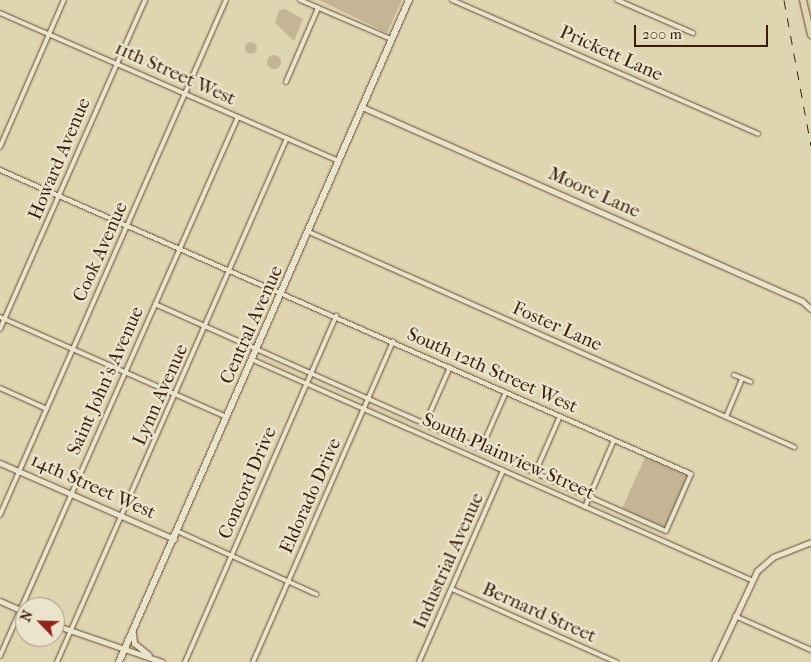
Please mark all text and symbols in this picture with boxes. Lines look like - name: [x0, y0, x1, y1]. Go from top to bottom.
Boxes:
- scale bar: [636, 15, 770, 47]
- street label: Prickett Lane: [556, 21, 666, 87]
- text: 200 m: [642, 25, 682, 43]
- street label: 11th Street West: [111, 37, 239, 111]
- street label: Howard Avenue: [24, 95, 96, 223]
- street label: Moore Lane: [544, 163, 644, 223]
- street label: Cook Avenue: [69, 198, 133, 306]
- street label: Central Avenue: [216, 262, 288, 388]
- street label: Foster Lane: [509, 297, 605, 357]
- street label: Saint John's Avenue: [63, 303, 149, 459]
- street label: South 12th Street West: [403, 323, 581, 419]
- street label: Lynn Avenue: [129, 341, 193, 449]
- street label: South Plainview Street: [418, 409, 598, 505]
- street label: Concord Drive: [214, 423, 282, 543]
- street label: Eldorado Drive: [275, 435, 347, 557]
- street label: 14th Street West: [27, 449, 159, 525]
- street label: Industrial Avenue: [409, 490, 489, 632]
- street label: Bernard Street: [479, 578, 599, 648]
- north arrow: [15, 597, 65, 647]
- text: N: [17, 608, 37, 624]

